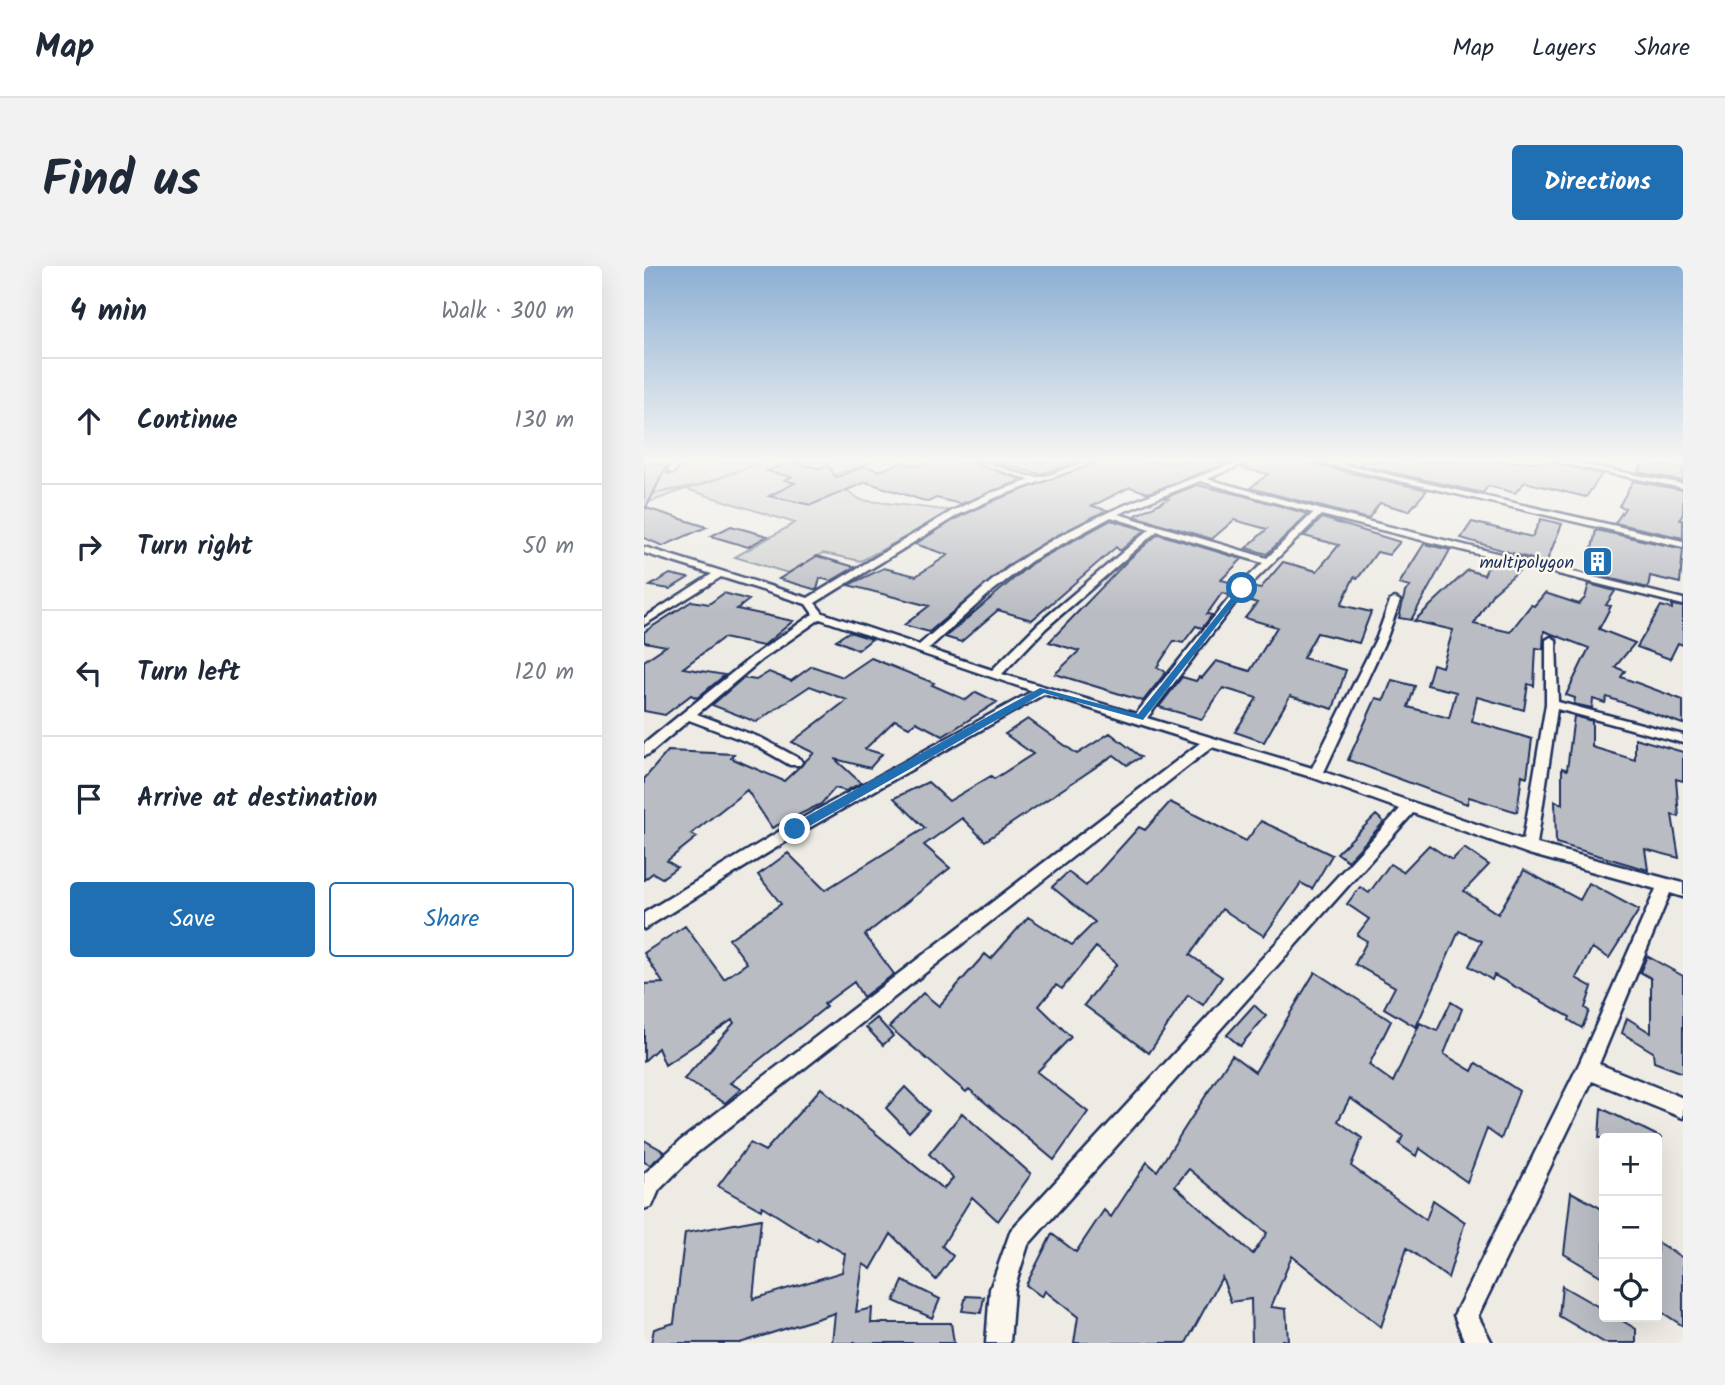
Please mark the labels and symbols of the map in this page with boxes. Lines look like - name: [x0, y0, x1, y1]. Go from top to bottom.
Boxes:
- building icon: multipolygon: [1580, 545, 1614, 579]
- place label: multipolygon: [1479, 549, 1574, 578]
- route start: [1226, 572, 1257, 603]
- route end: [779, 813, 810, 844]

